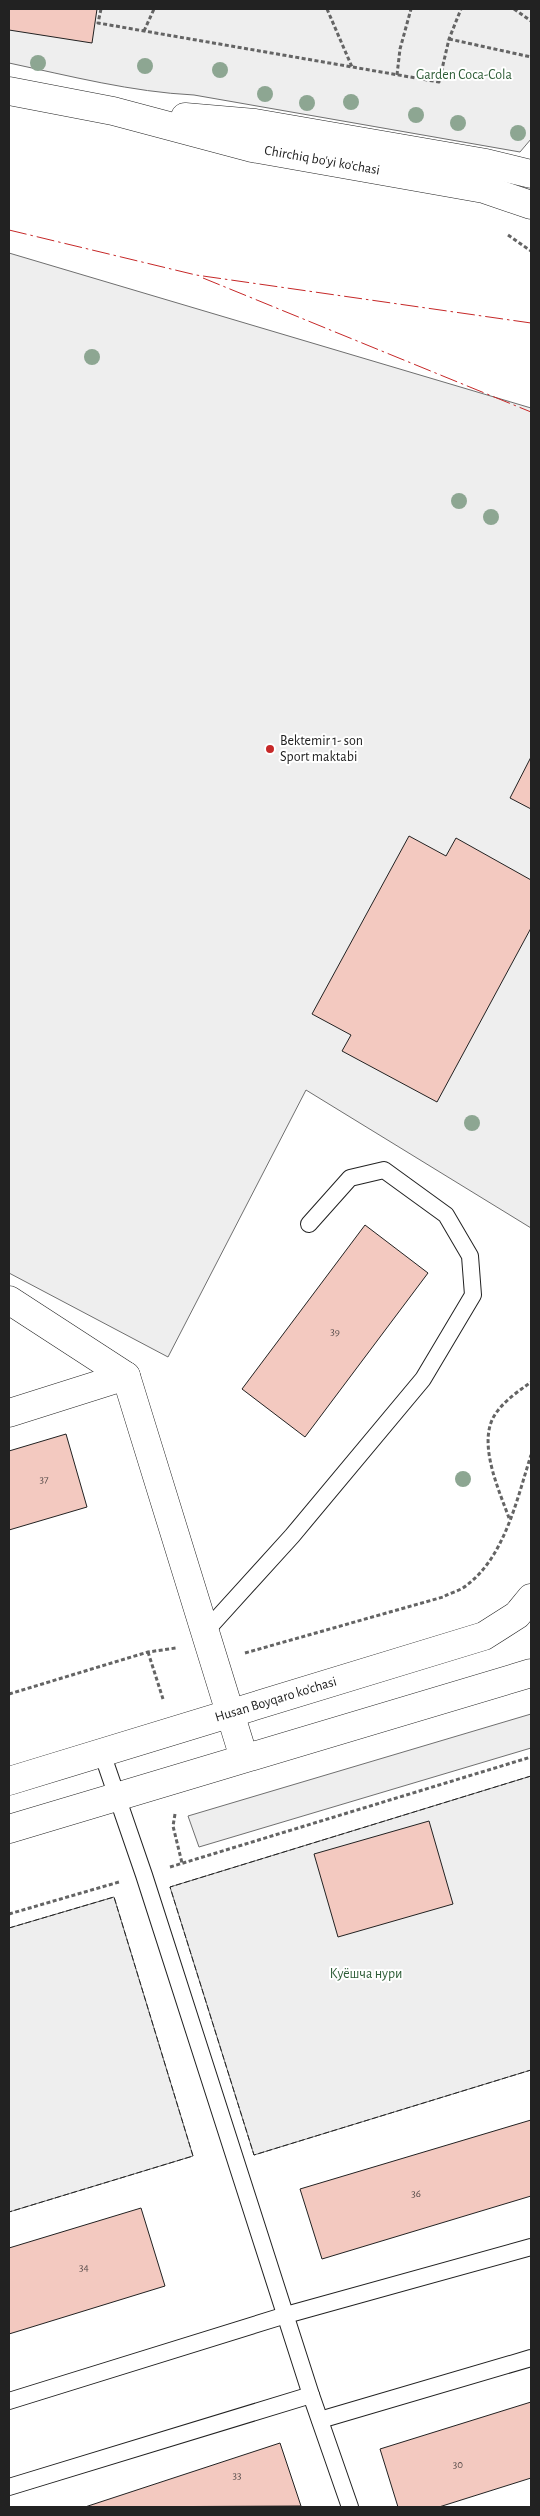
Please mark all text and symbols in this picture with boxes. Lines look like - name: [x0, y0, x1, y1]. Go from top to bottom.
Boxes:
- park label: Garden Coca-Cola: [416, 68, 513, 82]
- street label: Chirchiq bo'yi ko'chasi: [263, 143, 381, 177]
- place label: Bektemir 1- son Sport maktabi: [280, 734, 363, 764]
- marker: Bektemir 1- son Sport maktabi: [264, 743, 276, 755]
- house number: 39: [330, 1326, 340, 1337]
- house number: 37: [39, 1474, 49, 1485]
- street label: Husan Boyqaro ko'chasi: [213, 1674, 338, 1725]
- park label: Куёшча нури: [330, 1967, 402, 1981]
- house number: 36: [411, 2188, 421, 2199]
- house number: 34: [79, 2262, 89, 2273]
- house number: 30: [453, 2459, 463, 2470]
- house number: 33: [232, 2470, 242, 2481]

